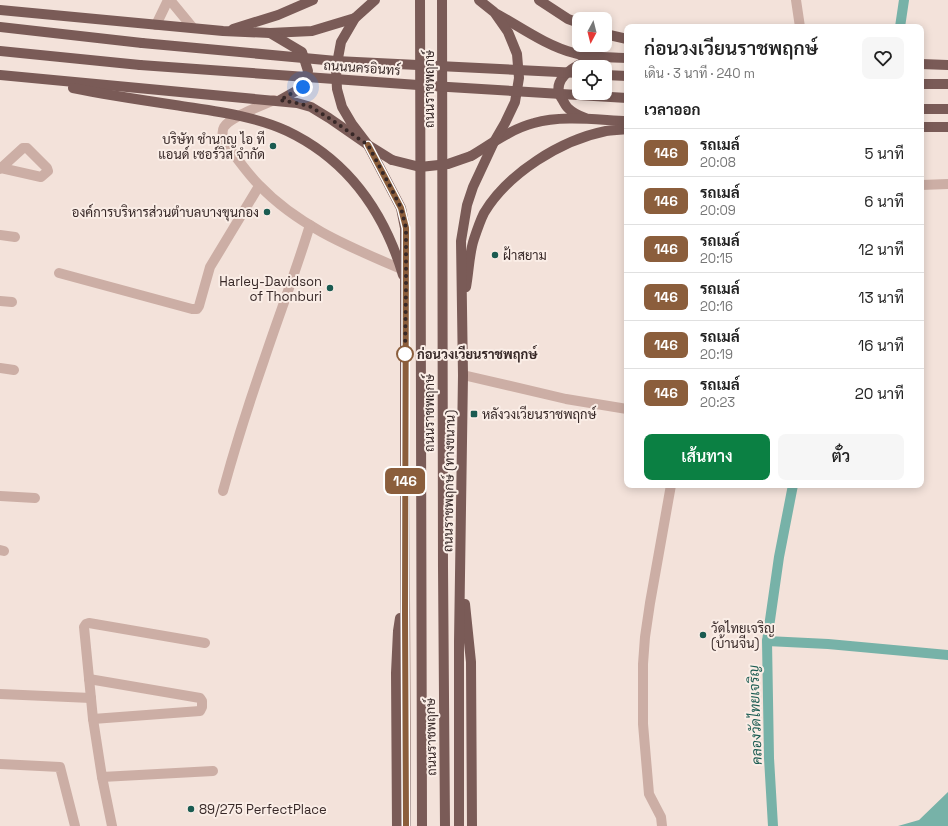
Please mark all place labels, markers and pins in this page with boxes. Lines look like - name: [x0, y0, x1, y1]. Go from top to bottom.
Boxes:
- place label: บริษัท ชำนาญ ไอ ที แอนด์ เซอร์วิส จำกัด: [158, 130, 265, 163]
- marker: บริษัท ชำนาญ ไอ ที แอนด์ เซอร์วิส จำกัด: [268, 141, 278, 151]
- place label: องค์การบริหารส่วนตำบลบางขุนกอง: [72, 203, 259, 222]
- marker: องค์การบริหารส่วนตำบลบางขุนกอง: [262, 207, 272, 217]
- place label: ฝ้าสยาม: [503, 246, 547, 264]
- marker: ฝ้าสยาม: [490, 250, 500, 260]
- place label: Harley-Davidson of Thonburi: [219, 273, 322, 305]
- marker: Harley-Davidson of Thonburi: [325, 283, 335, 293]
- place label: ก่อนวงเวียนราชพฤกษ์: [417, 344, 538, 363]
- marker: ก่อนวงเวียนราชพฤกษ์: [396, 345, 414, 363]
- place label: หลังวงเวียนราชพฤกษ์: [482, 405, 597, 423]
- marker: หลังวงเวียนราชพฤกษ์: [469, 409, 479, 419]
- place label: วัดไทยเจริญ (บ้านจีน): [711, 620, 775, 652]
- marker: วัดไทยเจริญ (บ้านจีน): [698, 630, 708, 640]
- place label: 89/275 PerfectPlace: [199, 801, 327, 818]
- marker: 89/275 PerfectPlace: [186, 804, 196, 814]

